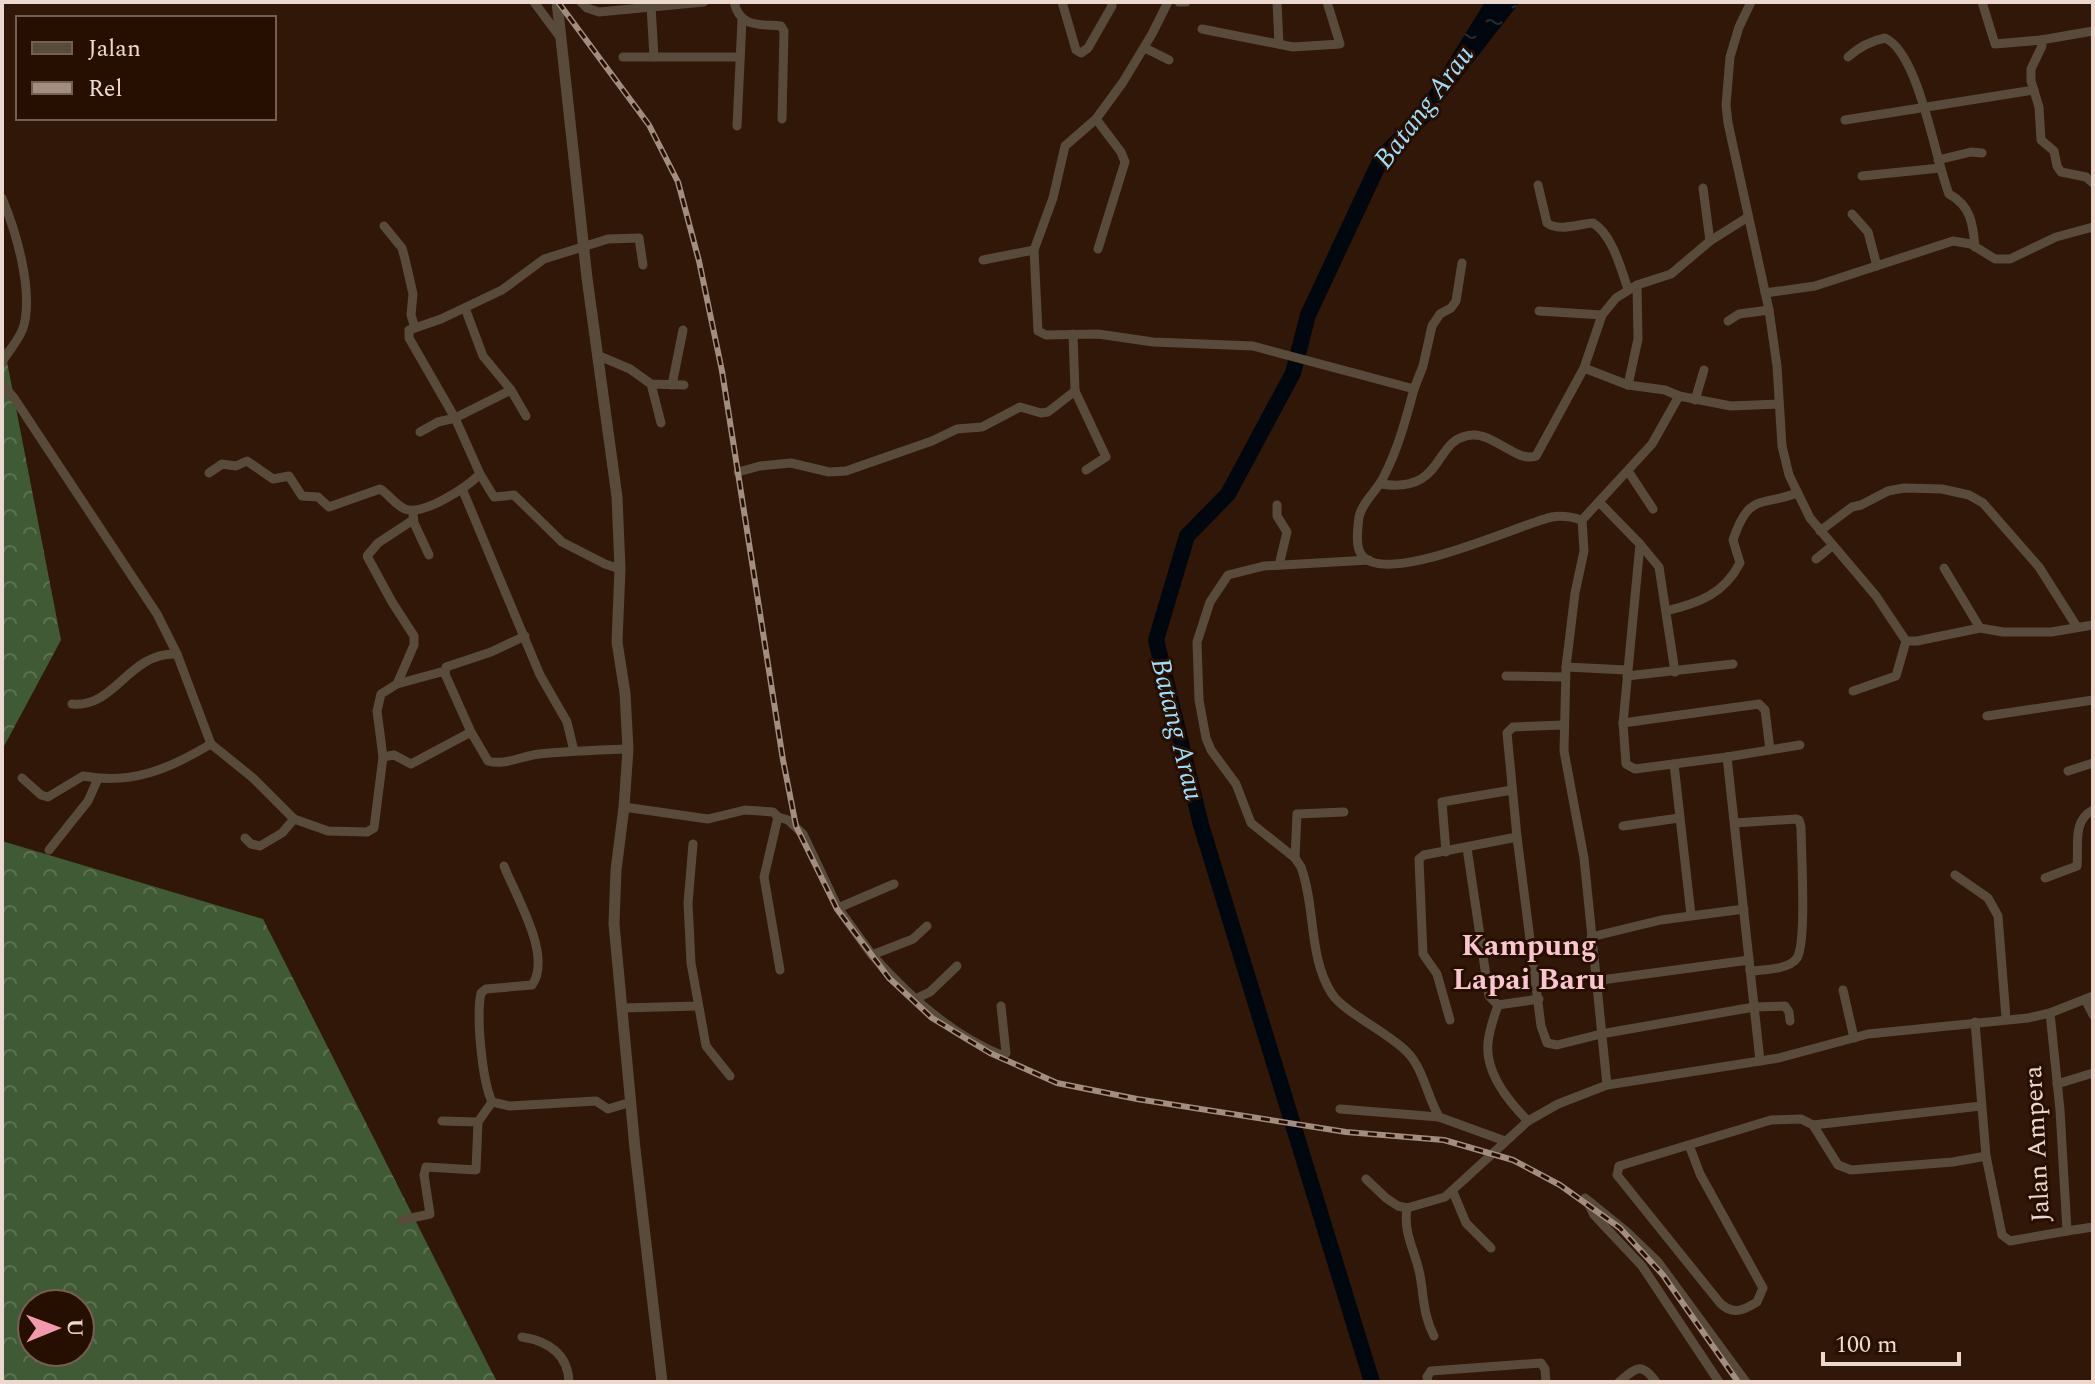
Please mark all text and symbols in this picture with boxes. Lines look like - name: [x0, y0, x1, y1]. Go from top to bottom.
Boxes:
- legend: [16, 16, 276, 120]
- text: Jalan: [88, 31, 141, 67]
- water label: Batang Arau: [1363, 36, 1485, 178]
- text: Rel: [88, 71, 123, 107]
- water label: Batang Arau: [1139, 653, 1216, 805]
- district label: Kampung Lapai Baru: [1452, 923, 1606, 1003]
- street label: Jalan Ampera: [2013, 1065, 2061, 1223]
- north arrow: [16, 1288, 96, 1368]
- scale bar: [1823, 1316, 1959, 1366]
- text: U: [58, 1318, 91, 1337]
- text: 100 m: [1835, 1327, 1898, 1363]

